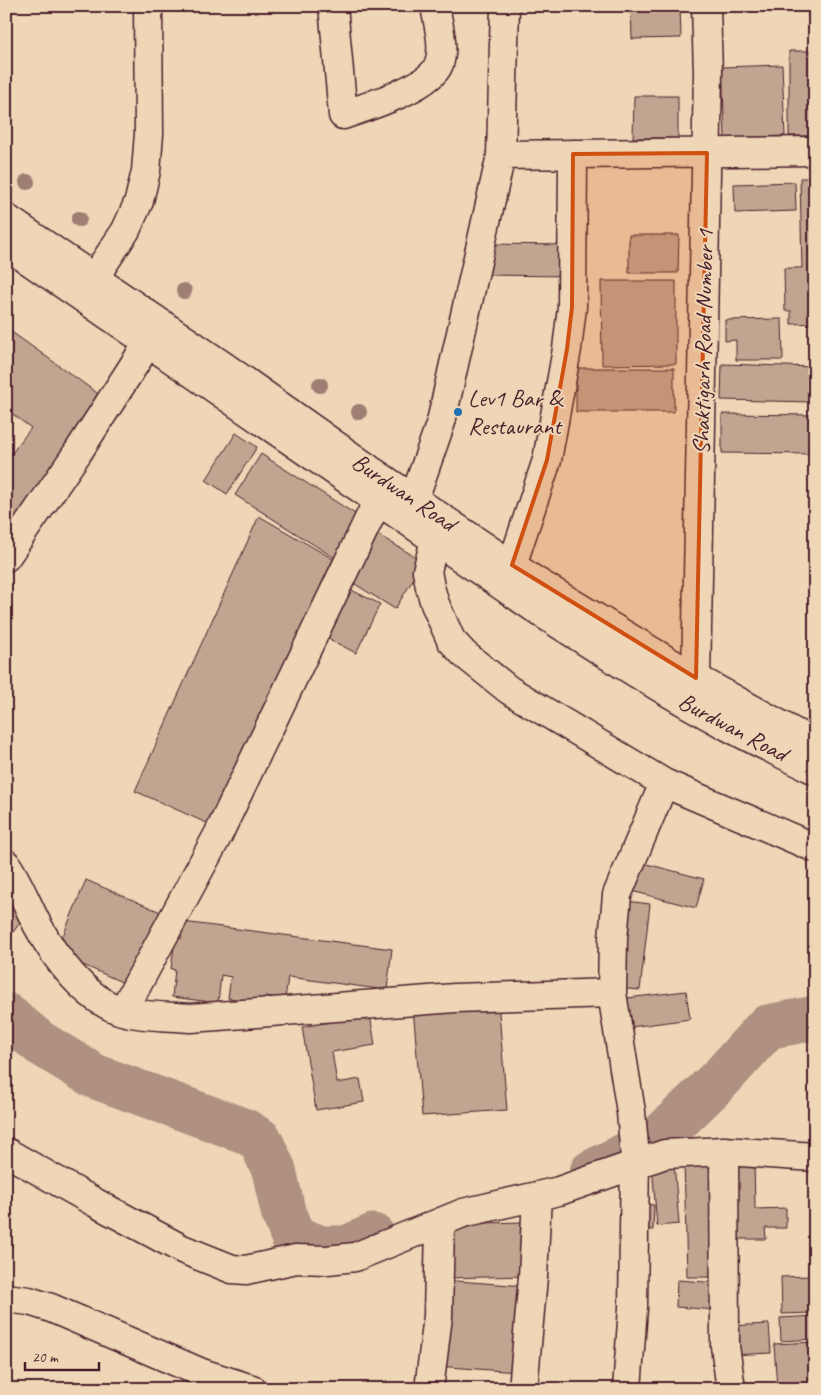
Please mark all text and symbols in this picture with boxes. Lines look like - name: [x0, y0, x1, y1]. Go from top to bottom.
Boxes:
- street label: Shaktigarh Road Number 1: [686, 228, 720, 455]
- place label: Lev1 Bar & Restaurant: [468, 383, 564, 441]
- marker: Lev1 Bar & Restaurant: [452, 406, 464, 418]
- street label: Burdwan Road: [346, 446, 465, 540]
- street label: Burdwan Road: [673, 686, 796, 770]
- scale bar: [25, 1340, 99, 1372]
- text: 20 m: [32, 1348, 59, 1367]

